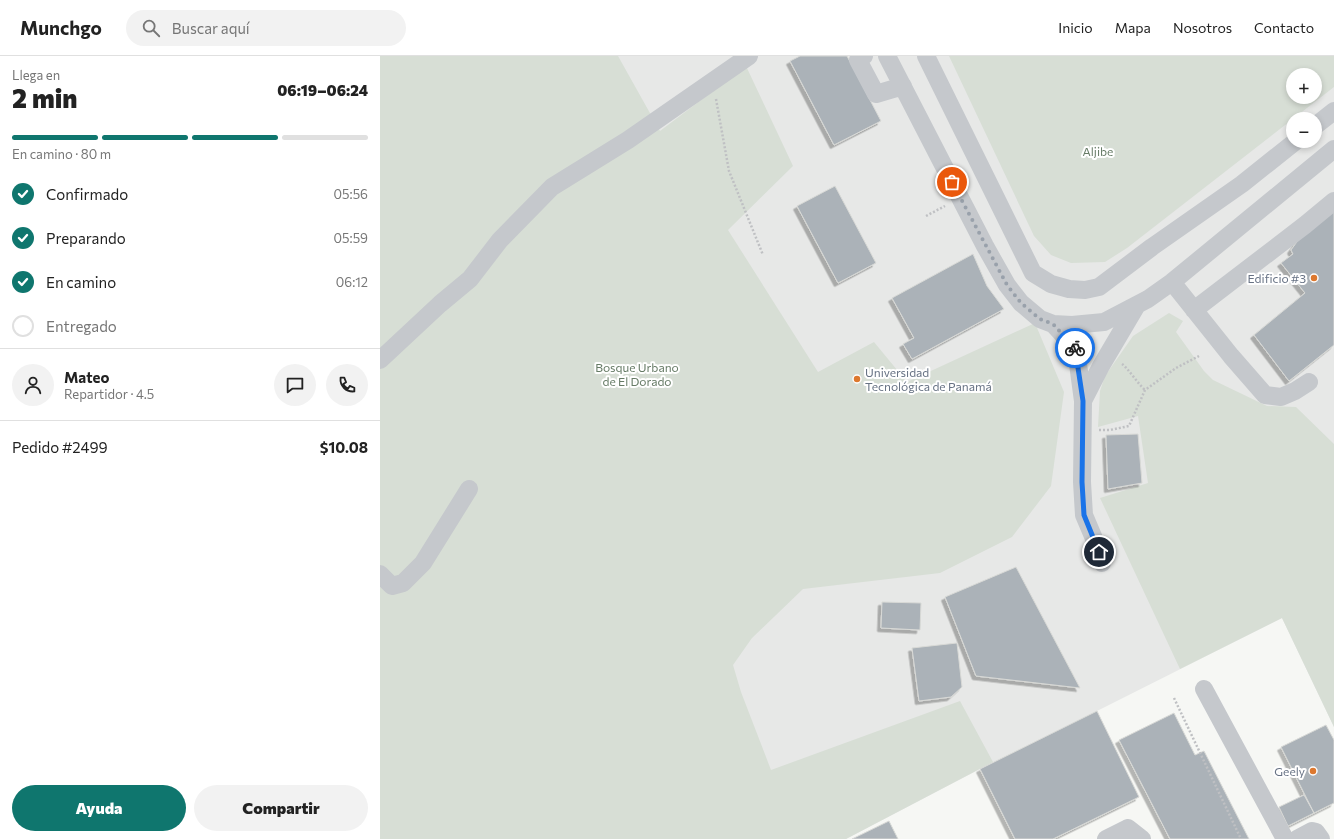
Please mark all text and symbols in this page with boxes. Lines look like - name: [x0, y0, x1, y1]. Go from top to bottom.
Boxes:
- search box: [126, 10, 406, 46]
- text: Munchgo: [20, 16, 102, 39]
- icon: search: [140, 17, 162, 39]
- text: Buscar aquí: [172, 19, 250, 37]
- text: Inicio: [1058, 19, 1093, 36]
- text: Mapa: [1115, 19, 1151, 36]
- text: Nosotros: [1173, 19, 1232, 36]
- text: Contacto: [1254, 19, 1314, 36]
- text: Llega en: [12, 67, 60, 83]
- map controls: [1286, 68, 1322, 148]
- button: +: [1286, 68, 1322, 104]
- text: 06:19–06:24: [277, 81, 368, 99]
- text: 2 min: [12, 82, 77, 113]
- button: −: [1286, 112, 1322, 148]
- park label: Aljibe: [1083, 144, 1113, 158]
- text: En camino · 80 m: [12, 146, 111, 162]
- pin: [935, 165, 969, 199]
- icon: bag: [941, 171, 963, 193]
- icon: check: [12, 183, 34, 205]
- text: Confirmado: [46, 185, 128, 203]
- text: 05:56: [334, 186, 368, 202]
- icon: check: [12, 227, 34, 249]
- text: Preparando: [46, 229, 126, 247]
- text: 05:59: [334, 230, 368, 246]
- icon: check: [12, 271, 34, 293]
- place label: Edificio #3: [1248, 271, 1306, 285]
- text: En camino: [46, 273, 116, 291]
- marker: Edificio #3: [1309, 273, 1319, 283]
- text: 06:12: [336, 274, 368, 290]
- text: Entregado: [46, 317, 117, 335]
- courier: [1055, 328, 1095, 368]
- icon: bike: [1064, 337, 1086, 359]
- park label: Bosque Urbano de El Dorado: [595, 360, 679, 388]
- button: person: [12, 364, 54, 406]
- button: chat: [274, 364, 316, 406]
- button: phone: [326, 364, 368, 406]
- place label: Universidad Tecnológica de Panamá: [865, 365, 992, 393]
- text: Mateo: [64, 368, 109, 386]
- marker: Universidad Tecnológica de Panamá: [852, 374, 862, 384]
- text: Repartidor · 4.5: [64, 386, 154, 402]
- text: Pedido #2499: [12, 438, 108, 456]
- text: $10.08: [320, 438, 368, 456]
- pin: [1082, 535, 1116, 569]
- icon: home: [1088, 541, 1110, 563]
- place label: Geely: [1274, 764, 1305, 778]
- marker: Geely: [1308, 766, 1318, 776]
- button: Ayuda: [12, 785, 186, 831]
- button: Compartir: [194, 785, 368, 831]

